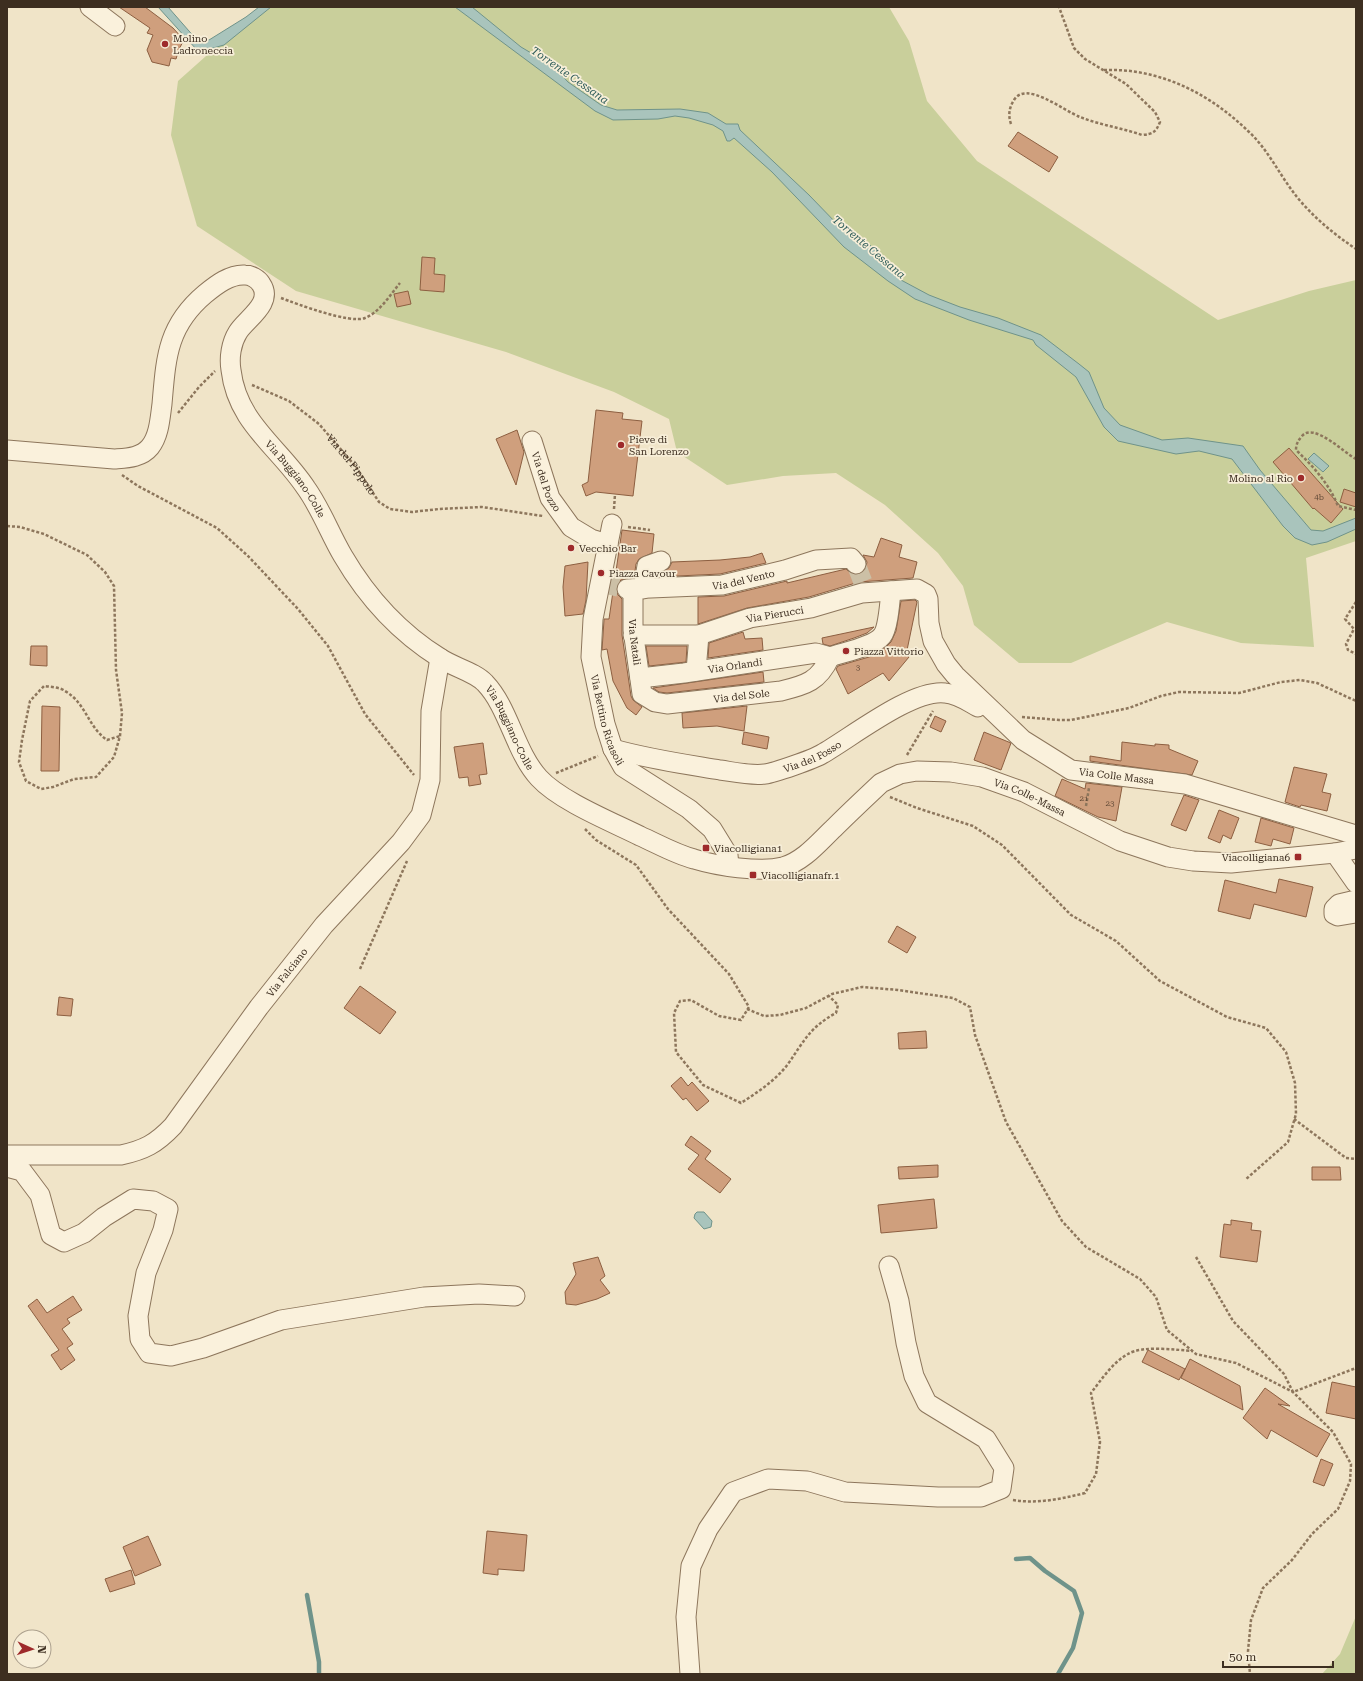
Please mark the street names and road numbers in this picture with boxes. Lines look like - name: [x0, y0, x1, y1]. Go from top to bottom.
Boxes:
- street label: Via del Pippolo: [324, 432, 378, 497]
- street label: Via Buggiano-Colle: [263, 438, 327, 520]
- street label: Via del Pozzo: [530, 450, 563, 514]
- street label: Via del Vento: [712, 568, 776, 591]
- street label: Via Pierucci: [745, 604, 805, 625]
- street label: Via Natali: [627, 619, 643, 666]
- street label: Via Orlandi: [707, 656, 763, 675]
- street label: Via Bettino Ricasoli: [589, 673, 626, 767]
- street label: Via Buggiano-Colle: [483, 683, 536, 772]
- street label: Via del Sole: [713, 687, 771, 705]
- street label: Via del Fosso: [782, 739, 843, 775]
- street label: Via Colle Massa: [1078, 766, 1155, 786]
- street label: Via Colle-Massa: [992, 777, 1068, 818]
- street label: Via Falciano: [264, 946, 310, 999]

